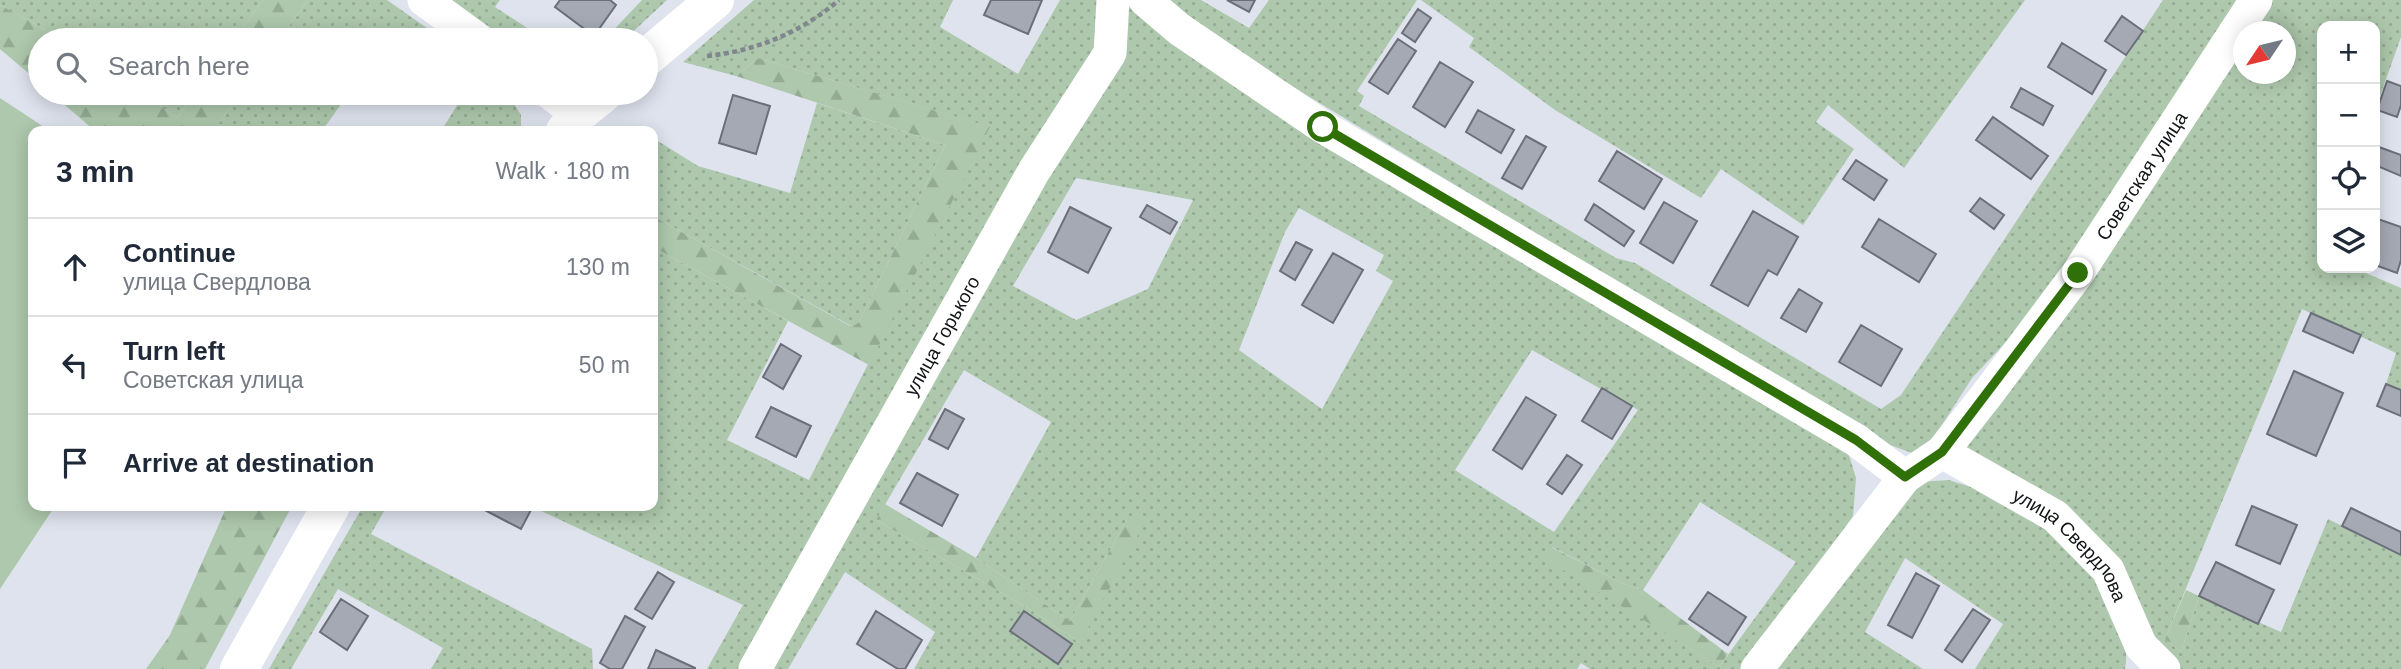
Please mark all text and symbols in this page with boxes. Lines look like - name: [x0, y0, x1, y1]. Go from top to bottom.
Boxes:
- north arrow: [2233, 21, 2296, 84]
- map controls: [2317, 21, 2380, 273]
- button: +: [2317, 21, 2380, 84]
- search box: [28, 28, 658, 105]
- icon: search: [52, 48, 90, 86]
- text: Search here: [108, 51, 250, 81]
- button: −: [2317, 84, 2380, 147]
- street label: Советская улица: [2092, 107, 2191, 244]
- route start: [1307, 111, 1338, 142]
- button: locate: [2317, 147, 2380, 210]
- text: 3 min: [56, 155, 134, 188]
- text: Walk · 180 m: [495, 158, 630, 184]
- button: layers: [2317, 210, 2380, 273]
- text: Continue: [123, 238, 236, 268]
- icon: ahead: [56, 248, 94, 286]
- text: 130 m: [566, 254, 630, 280]
- route end: [2062, 257, 2093, 288]
- text: улица Свердлова: [123, 269, 311, 295]
- street label: улица Горького: [900, 272, 984, 399]
- text: Turn left: [123, 336, 225, 366]
- icon: left: [56, 346, 94, 384]
- text: 50 m: [579, 352, 630, 378]
- text: Советская улица: [123, 367, 304, 393]
- icon: arrive: [56, 444, 94, 482]
- text: Arrive at destination: [123, 448, 374, 478]
- street label: улица Свердлова: [2009, 484, 2131, 605]

